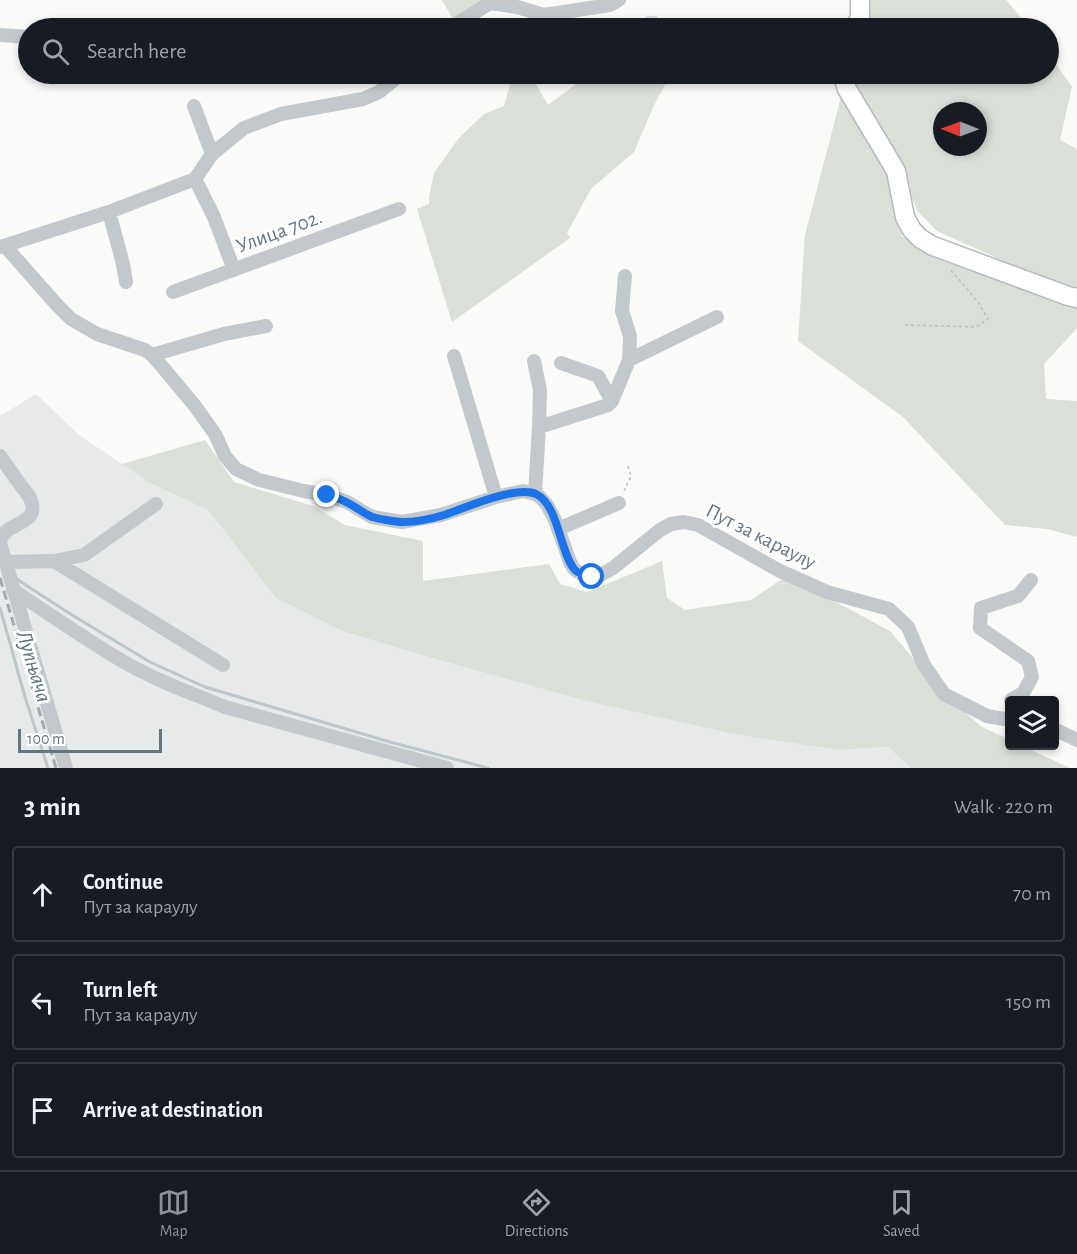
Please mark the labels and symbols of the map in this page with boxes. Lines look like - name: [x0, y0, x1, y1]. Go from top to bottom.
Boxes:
- north arrow: [933, 102, 987, 156]
- street label: Улица 702.: [233, 206, 325, 257]
- route end: [313, 481, 339, 507]
- street label: Пут за караулу: [702, 500, 819, 573]
- route start: [578, 563, 604, 589]
- water label: Лупњача: [12, 627, 55, 705]
- scale bar: [18, 726, 162, 754]

